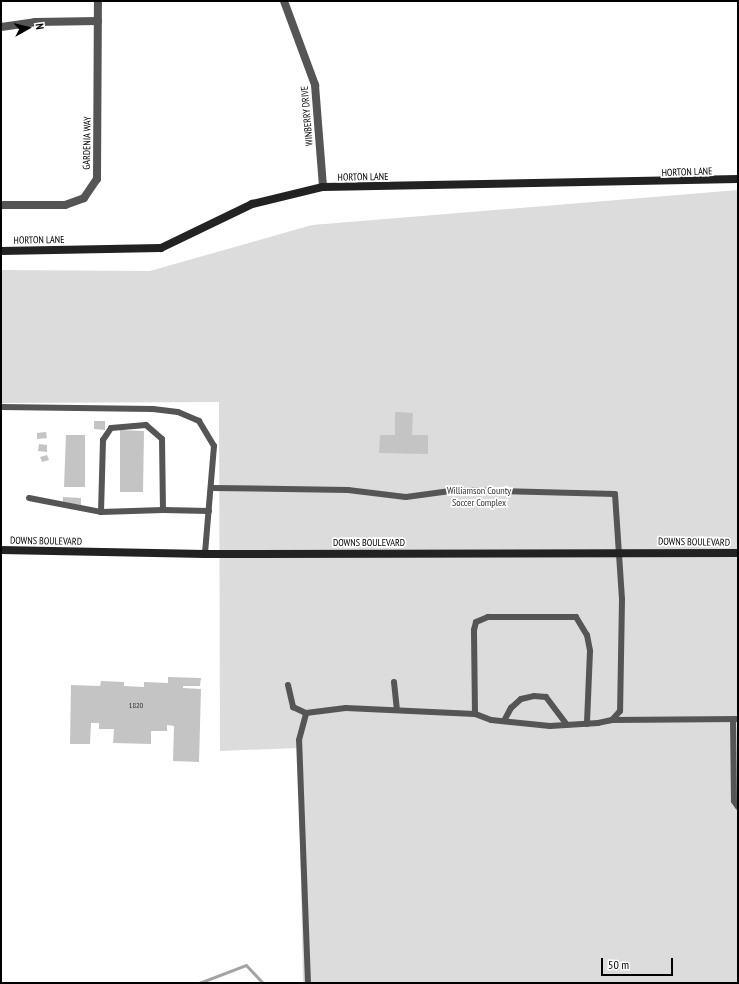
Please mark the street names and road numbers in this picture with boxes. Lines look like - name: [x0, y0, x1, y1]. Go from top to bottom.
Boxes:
- street label: WINBERRY DRIVE: [298, 85, 316, 147]
- street label: GARDENIA WAY: [81, 116, 93, 170]
- street label: HORTON LANE: [661, 165, 713, 179]
- street label: HORTON LANE: [337, 171, 389, 183]
- street label: HORTON LANE: [13, 234, 65, 246]
- street label: DOWNS BOULEVARD: [10, 534, 82, 548]
- street label: DOWNS BOULEVARD: [658, 535, 730, 549]
- street label: DOWNS BOULEVARD: [333, 537, 405, 549]

